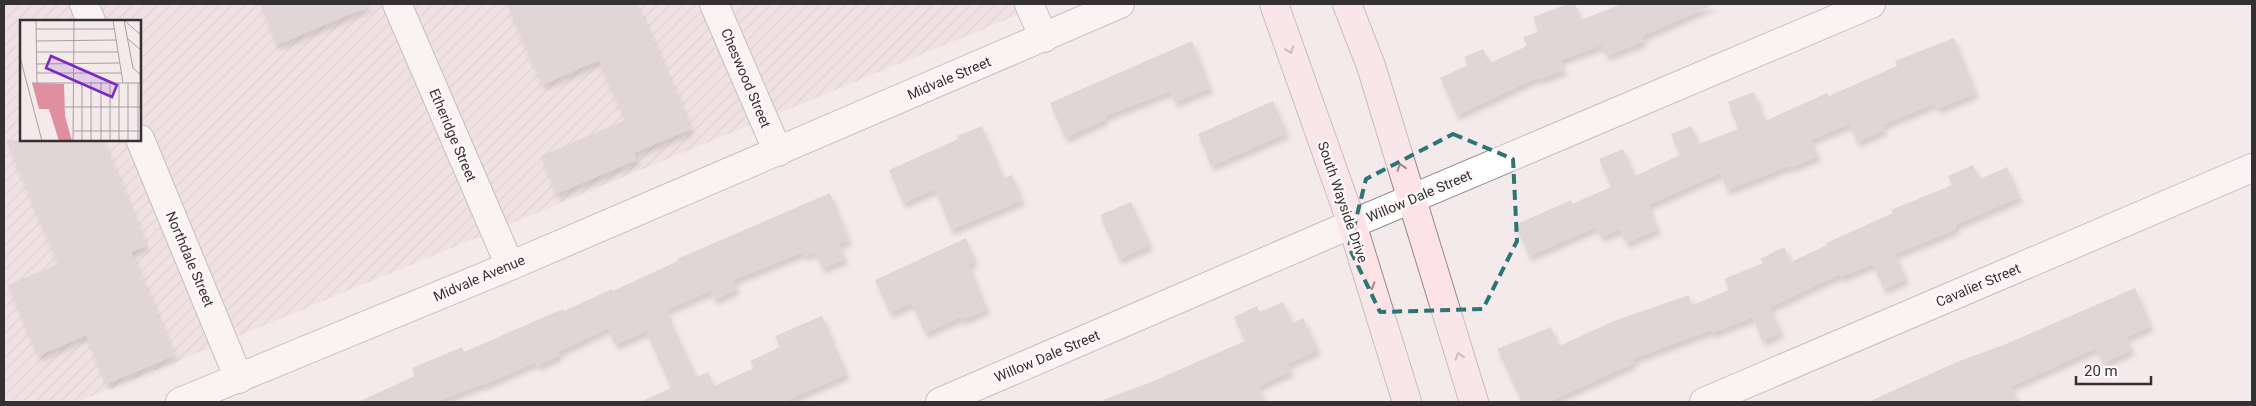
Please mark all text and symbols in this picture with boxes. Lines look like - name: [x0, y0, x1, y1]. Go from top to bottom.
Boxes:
- inset map: [20, 20, 141, 141]
- street label: Cheswood Street: [718, 26, 774, 130]
- one-way arrow: [1284, 45, 1294, 53]
- street label: Midvale Street: [905, 53, 993, 103]
- street label: Etheridge Street: [426, 86, 480, 184]
- street label: South Wayside Drive: [1315, 139, 1371, 265]
- one-way arrow: [1396, 163, 1406, 172]
- street label: Willow Dale Street: [1364, 166, 1474, 225]
- street label: Northdale Street: [163, 209, 217, 309]
- street label: Midvale Avenue: [431, 252, 527, 304]
- street label: Cavalier Street: [1933, 260, 2023, 310]
- one-way arrow: [1366, 281, 1376, 290]
- street label: Willow Dale Street: [992, 326, 1102, 385]
- one-way arrow: [1455, 352, 1465, 360]
- scale bar: [2076, 354, 2151, 386]
- text: 20 m: [2084, 362, 2118, 380]

